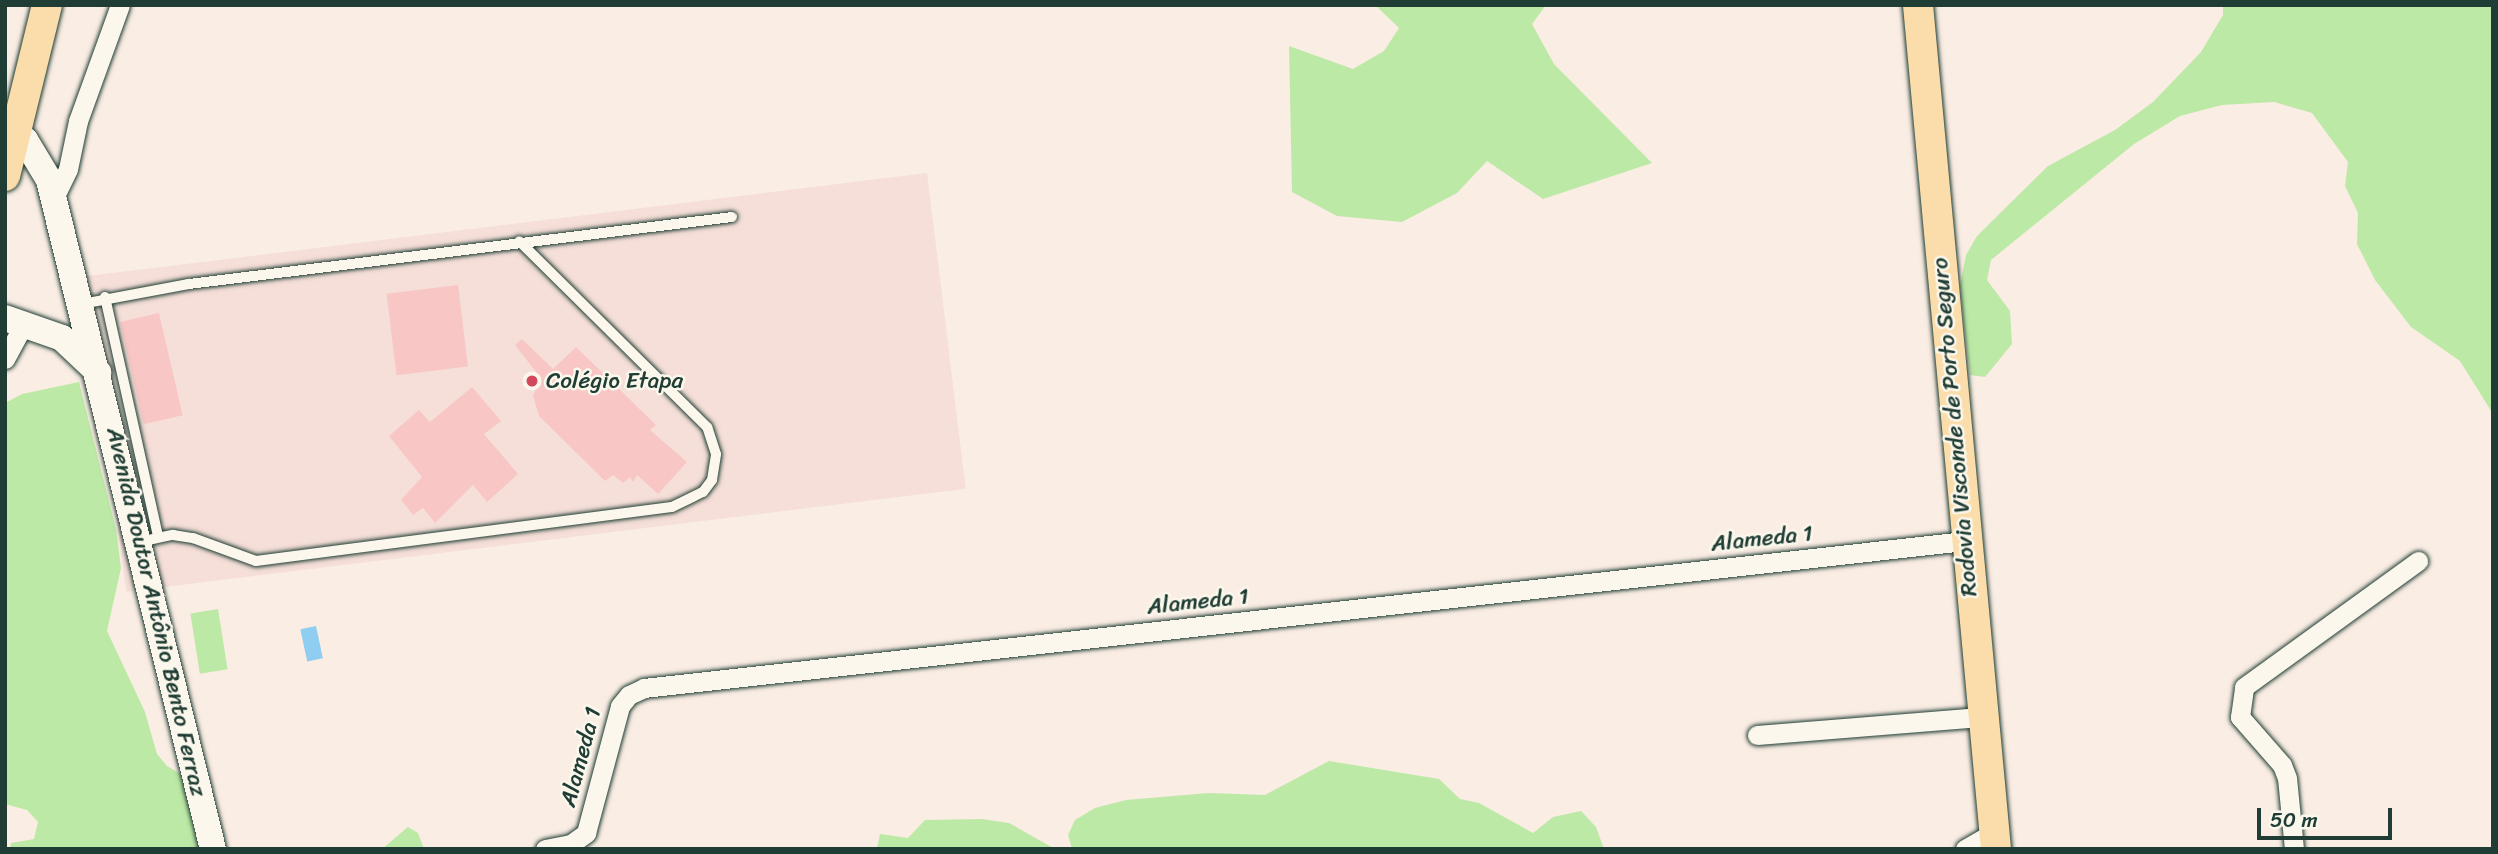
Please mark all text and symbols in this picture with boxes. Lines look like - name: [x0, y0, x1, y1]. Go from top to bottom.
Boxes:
- street label: Rodovia Visconde de Porto Seguro: [1926, 255, 1984, 599]
- place label: Colégio Etapa: [546, 367, 684, 395]
- marker: Colégio Etapa: [524, 373, 540, 389]
- street label: Avenida Doutor Antônio Bento Ferraz: [100, 425, 212, 799]
- street label: Alameda 1: [1710, 520, 1814, 558]
- street label: Alameda 1: [1146, 583, 1250, 621]
- street label: Alameda 1: [554, 704, 608, 810]
- scale bar: [2260, 794, 2395, 838]
- text: 50 m: [2270, 801, 2318, 839]

